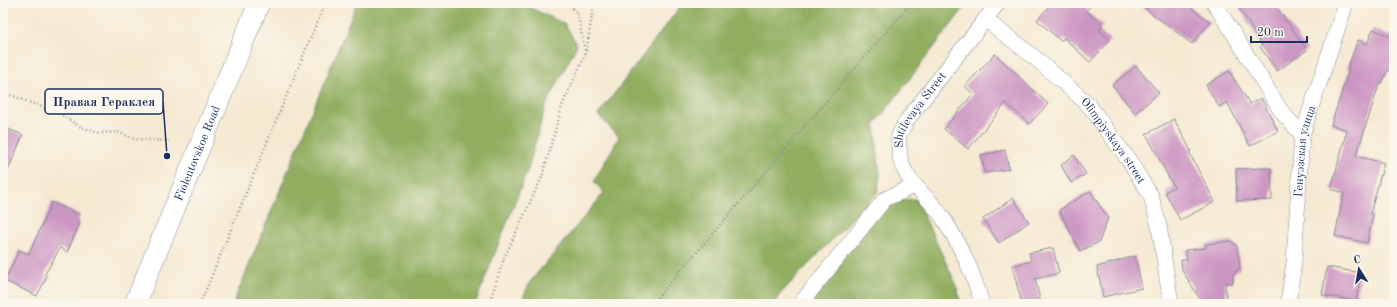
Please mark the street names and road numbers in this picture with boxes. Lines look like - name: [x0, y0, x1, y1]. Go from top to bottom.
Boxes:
- street label: Shtilevaya Street: [893, 70, 949, 148]
- street label: Olimpiyskaya street: [1078, 96, 1147, 186]
- street label: Fiolentovskoe Road: [173, 104, 223, 203]
- street label: Генуэзская улица: [1293, 104, 1319, 198]

